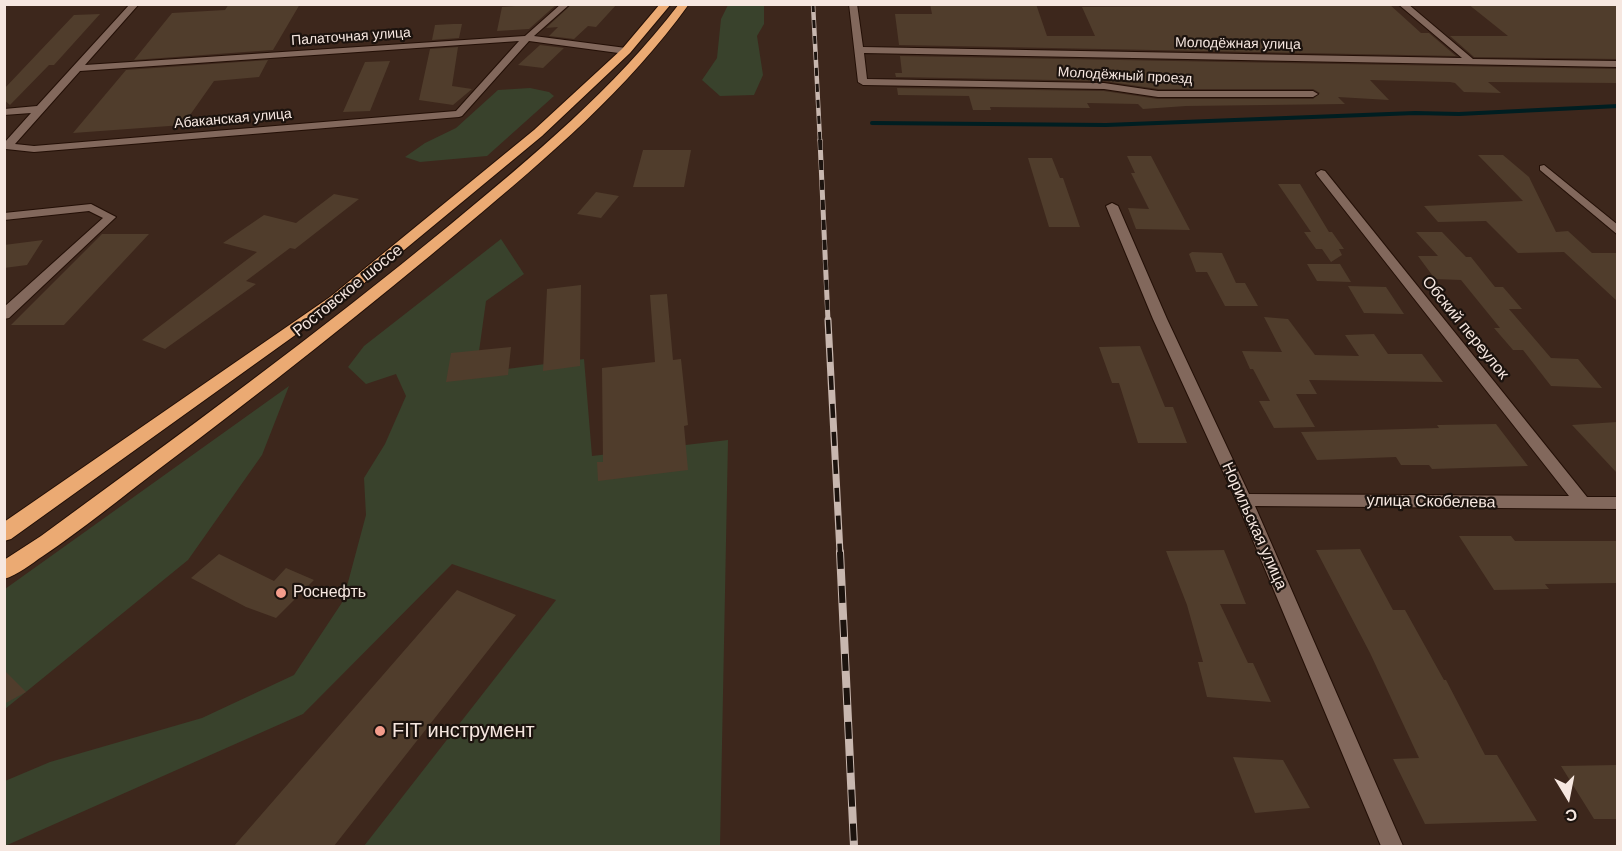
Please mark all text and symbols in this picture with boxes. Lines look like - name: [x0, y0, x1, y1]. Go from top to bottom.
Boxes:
- street label: Палаточная улица: [291, 24, 411, 50]
- street label: Молодёжная улица: [1175, 35, 1301, 53]
- street label: Молодёжный проезд: [1057, 64, 1193, 88]
- street label: Абаканская улица: [174, 105, 292, 133]
- street label: Ростовское шоссе: [289, 241, 407, 341]
- street label: Обский переулок: [1418, 273, 1512, 383]
- street label: Норильская улица: [1217, 459, 1291, 593]
- street label: улица Скобелева: [1366, 491, 1496, 513]
- place label: Роснефть: [293, 583, 366, 603]
- marker: Роснефть: [274, 586, 288, 600]
- place label: FIT инструмент: [392, 719, 535, 743]
- marker: FIT инструмент: [373, 724, 387, 738]
- north arrow: [1538, 767, 1598, 827]
- text: С: [1564, 806, 1578, 825]

